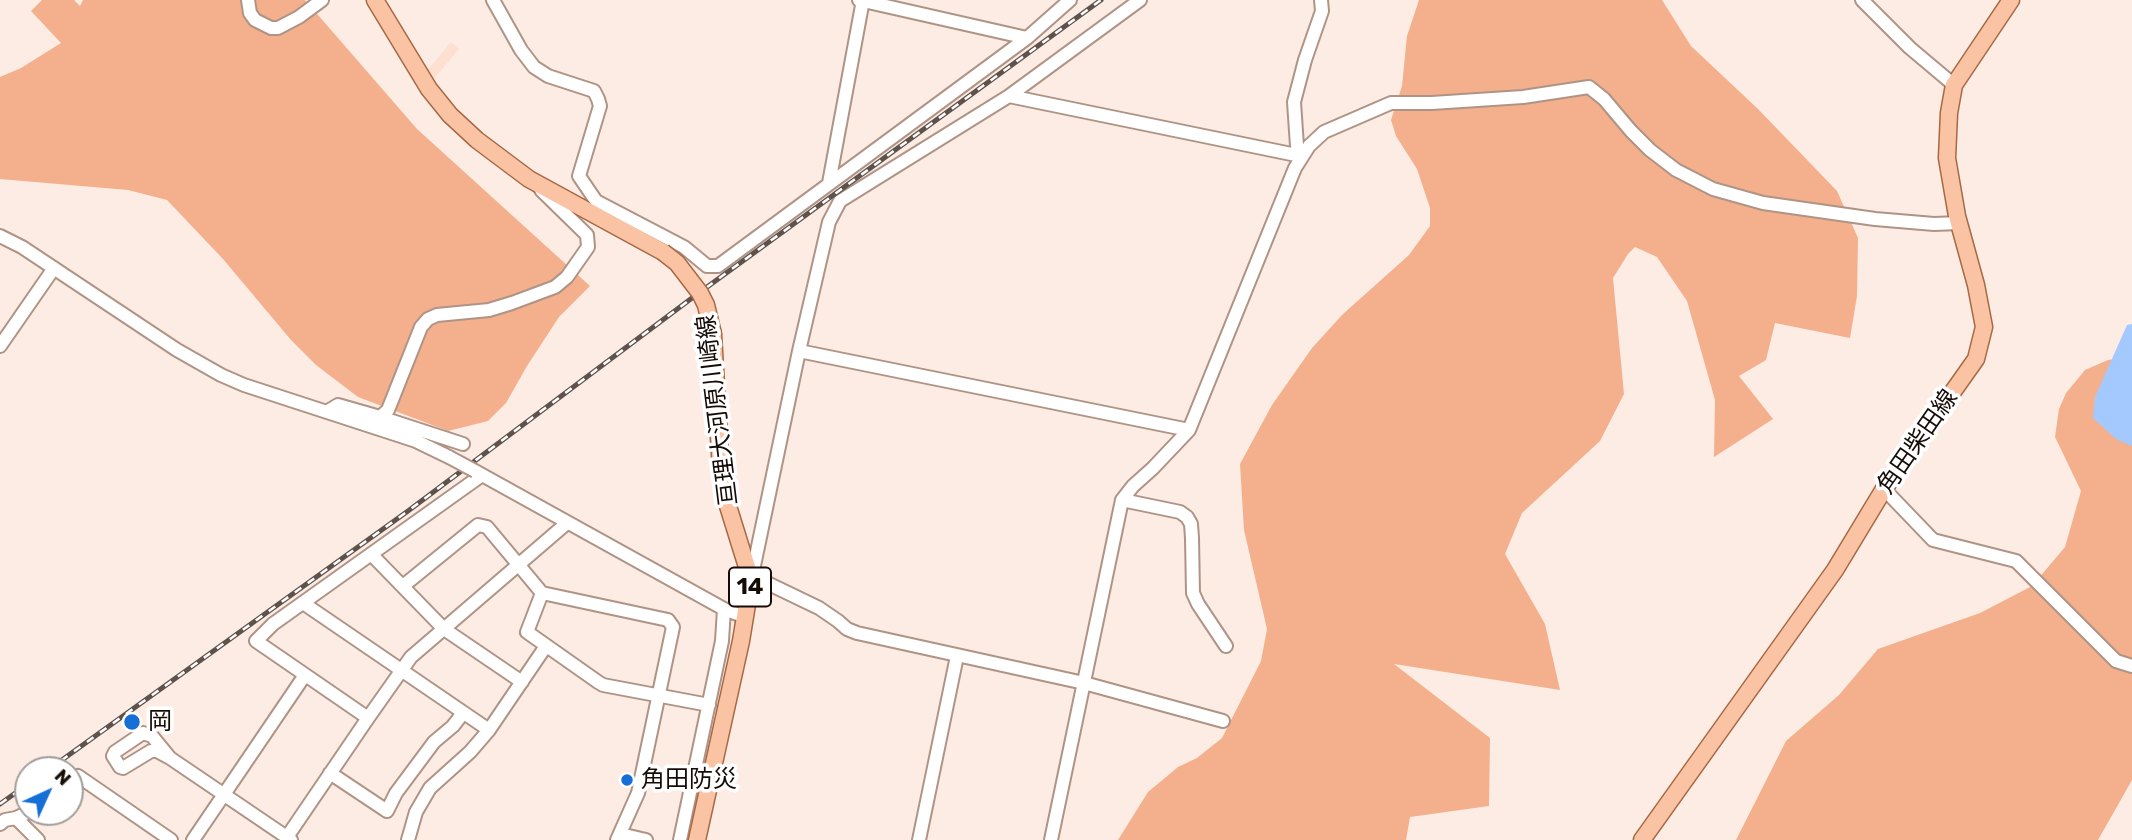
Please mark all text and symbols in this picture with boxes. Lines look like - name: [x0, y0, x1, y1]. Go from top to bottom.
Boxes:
- street label: 亘理大河原川崎線: [692, 313, 744, 507]
- street label: 角田柴田線: [1872, 385, 1964, 499]
- road number: 14: [729, 568, 771, 607]
- place label: 岡: [148, 708, 172, 736]
- marker: 岡: [122, 712, 142, 732]
- north arrow: [14, 756, 84, 826]
- text: N: [50, 764, 76, 790]
- place label: 角田防災: [641, 766, 737, 794]
- marker: 角田防災: [619, 772, 635, 788]

